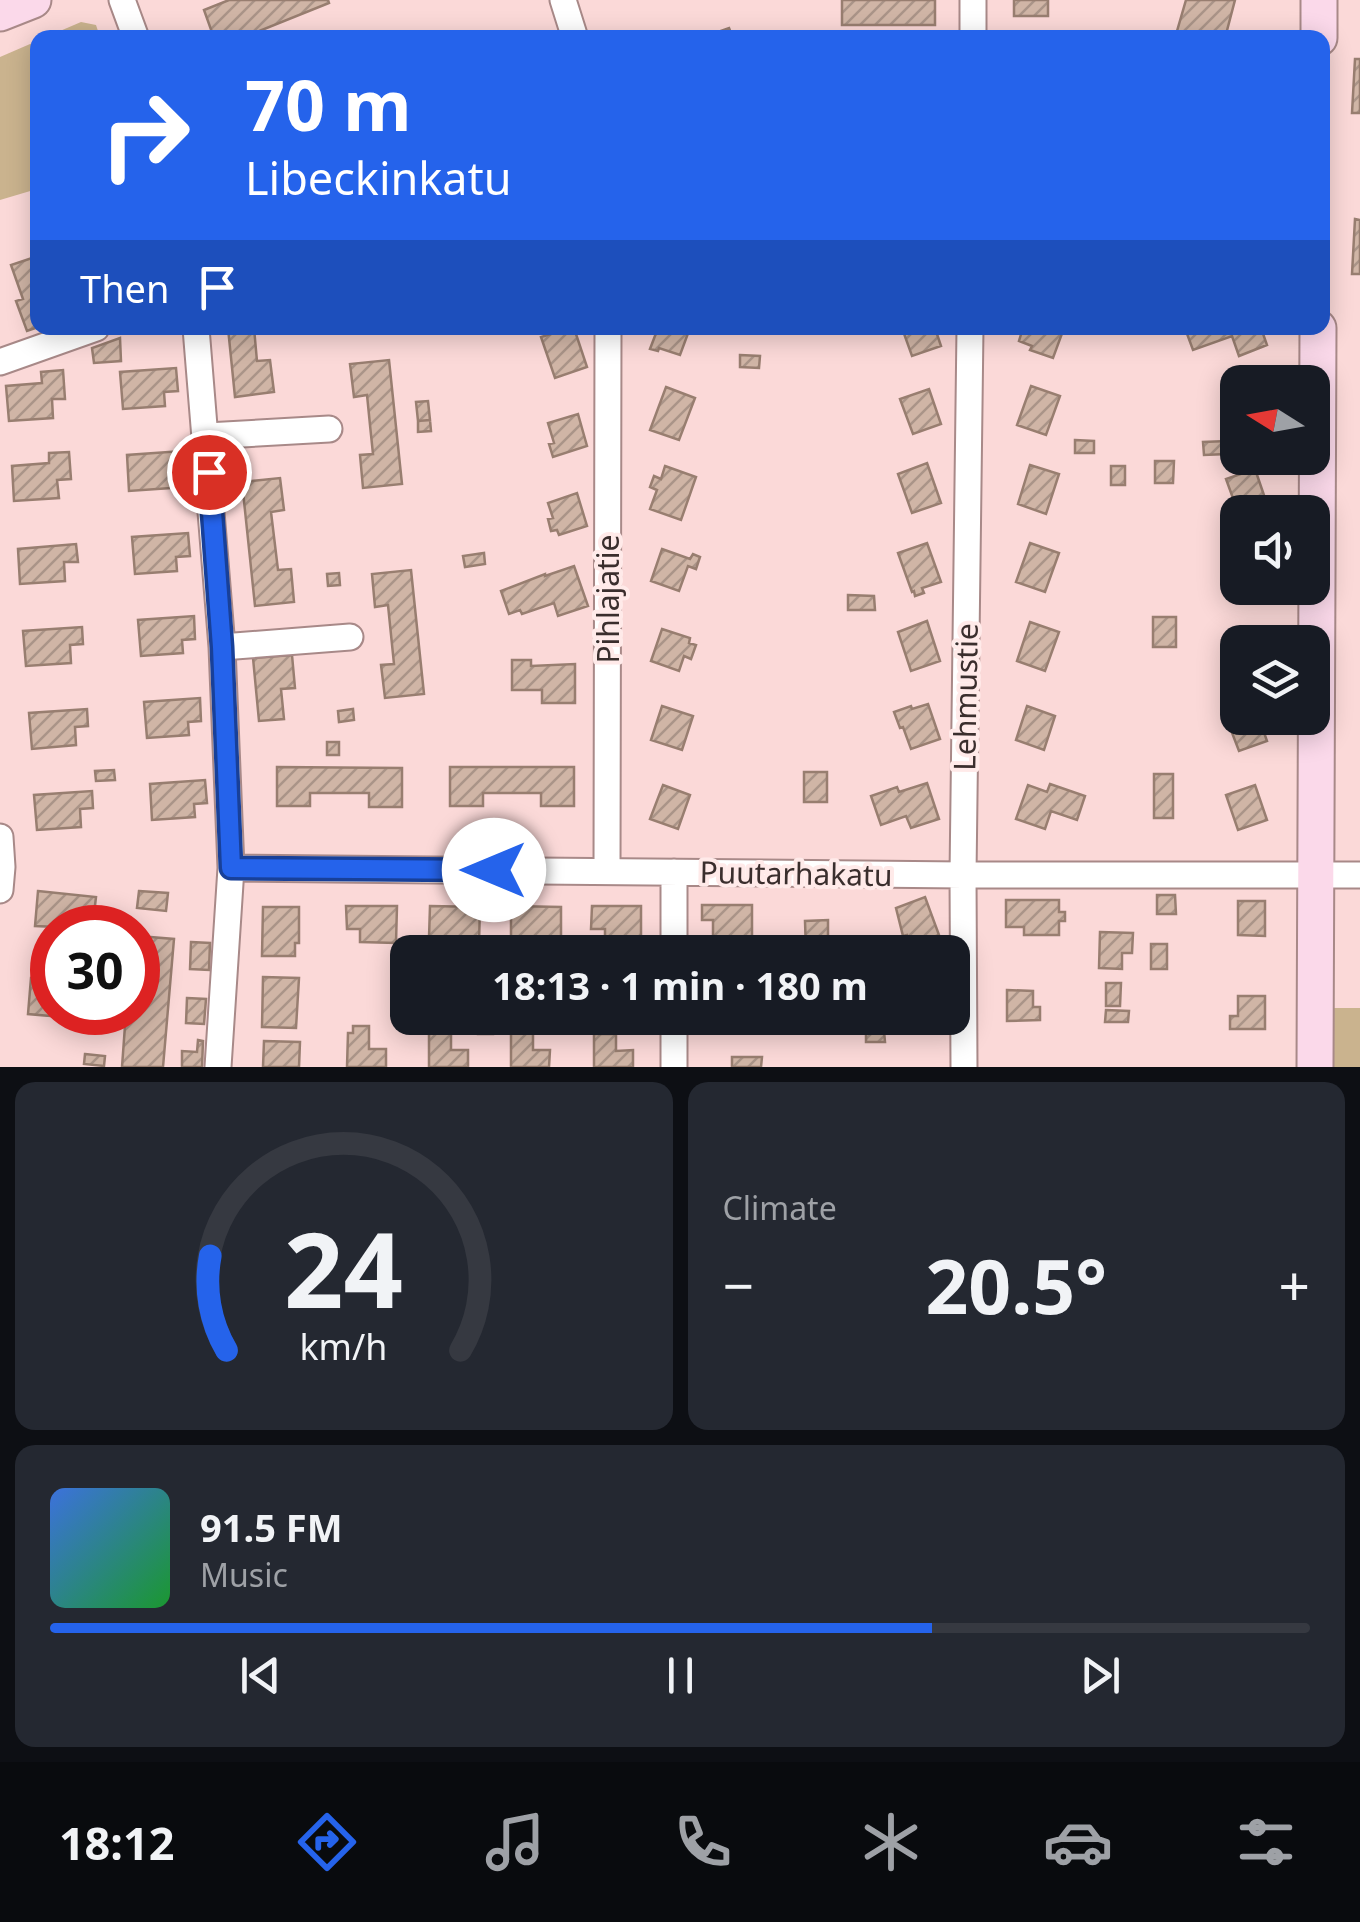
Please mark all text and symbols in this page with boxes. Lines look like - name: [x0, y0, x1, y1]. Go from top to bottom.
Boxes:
- text: 70 m: [245, 56, 412, 152]
- icon: right: [80, 70, 210, 200]
- text: Libeckinkatu: [245, 147, 512, 208]
- icon: arrive: [190, 260, 245, 315]
- text: Then: [80, 262, 170, 314]
- north arrow: [1220, 365, 1330, 475]
- map controls: [1220, 365, 1330, 735]
- pin: [167, 430, 252, 515]
- icon: arrive: [182, 445, 237, 500]
- button: sound: [1220, 495, 1330, 605]
- street label: Pihlajatie: [587, 534, 628, 664]
- street label: Lehmustie: [943, 623, 987, 771]
- button: layers: [1220, 625, 1330, 735]
- position arrow: [442, 818, 546, 922]
- street label: Puutarhakatu: [699, 851, 893, 895]
- speed limit sign: 30: [30, 905, 160, 1035]
- text: 18:13 · 1 min · 180 m: [492, 959, 868, 1011]
- text: Climate: [723, 1186, 837, 1229]
- text: 24: [284, 1197, 403, 1338]
- text: 20.5°: [925, 1234, 1107, 1336]
- text: −: [723, 1247, 754, 1322]
- text: +: [1279, 1247, 1310, 1322]
- text: km/h: [300, 1322, 388, 1370]
- text: 91.5 FM: [200, 1501, 342, 1553]
- text: Music: [200, 1553, 288, 1596]
- icon: previous: [233, 1648, 288, 1703]
- icon: pause: [653, 1648, 708, 1703]
- icon: next: [1073, 1648, 1128, 1703]
- icon: directions: [292, 1807, 362, 1877]
- icon: music: [480, 1807, 550, 1877]
- icon: phone: [668, 1807, 738, 1877]
- icon: climate: [856, 1807, 926, 1877]
- icon: car: [1043, 1807, 1113, 1877]
- icon: filters: [1231, 1807, 1301, 1877]
- text: 18:12: [59, 1812, 174, 1873]

